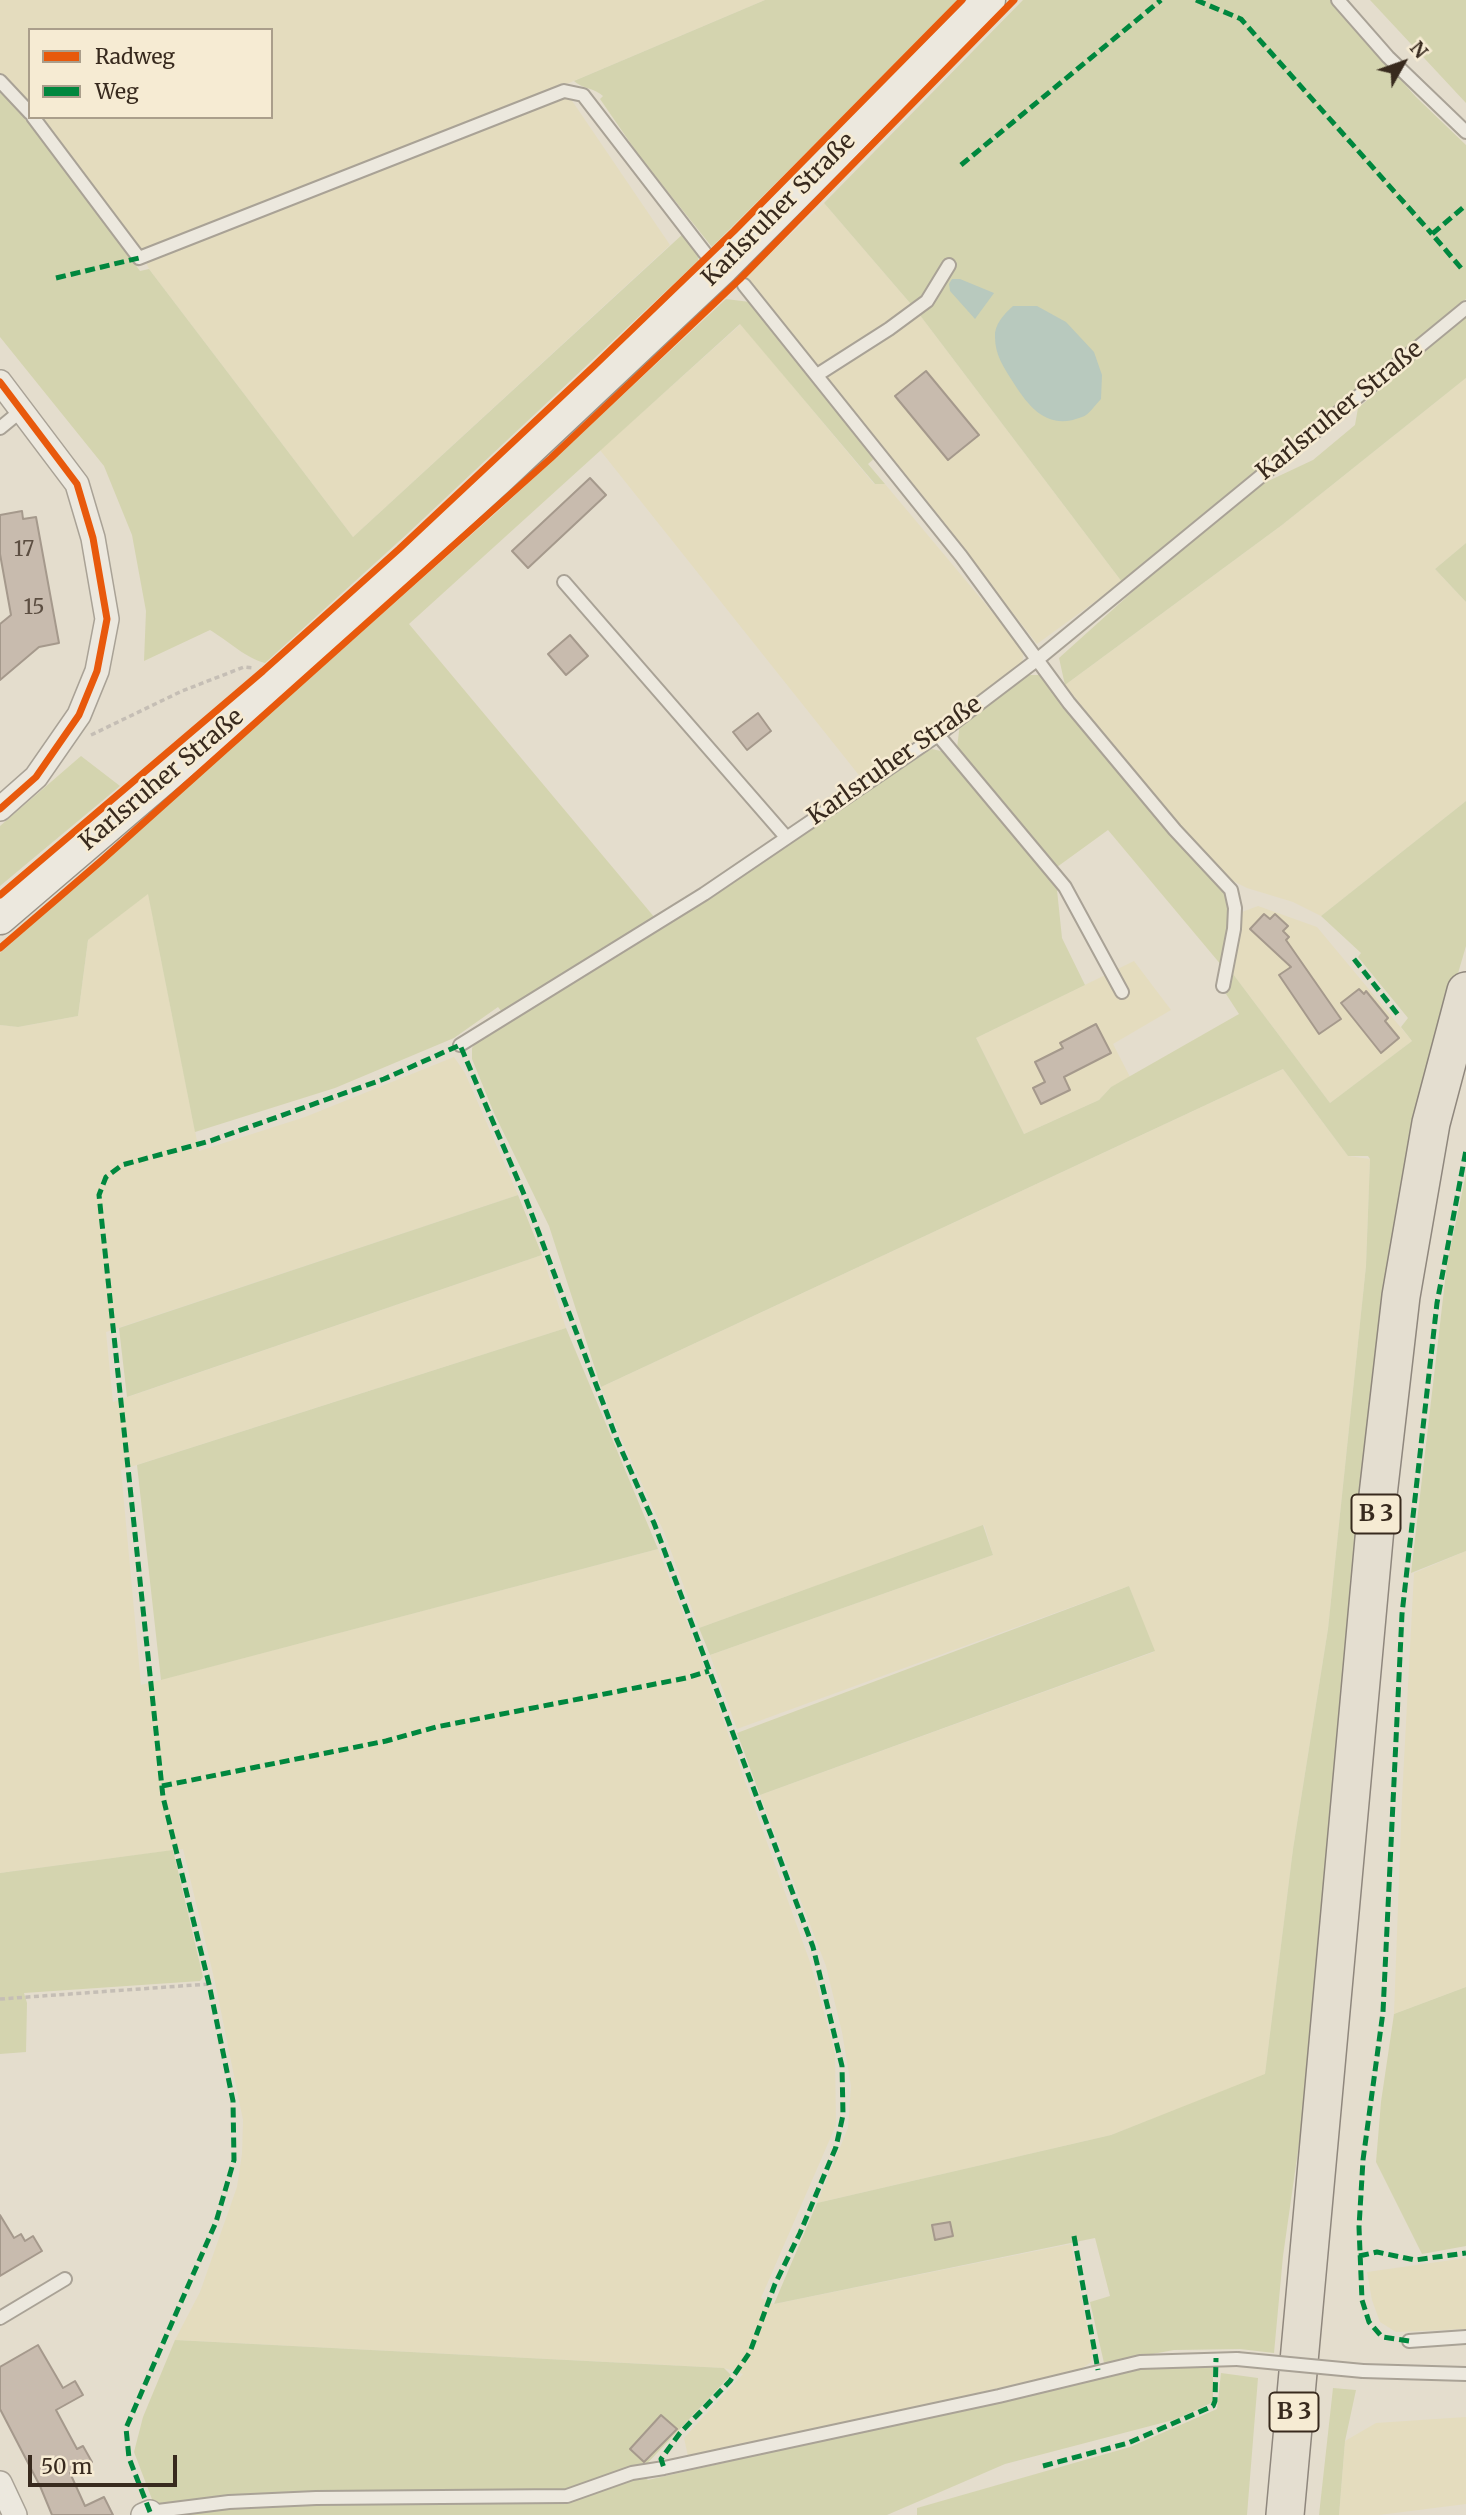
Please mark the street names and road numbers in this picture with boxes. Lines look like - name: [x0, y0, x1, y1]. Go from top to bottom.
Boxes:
- street label: Karlsruher Straße: [696, 127, 862, 293]
- street label: Karlsruher Straße: [1251, 335, 1429, 487]
- street label: Karlsruher Straße: [803, 690, 987, 832]
- street label: Karlsruher Straße: [74, 703, 250, 857]
- road number: B 3: [1352, 1494, 1400, 1534]
- road number: B 3: [1270, 2392, 1318, 2432]

